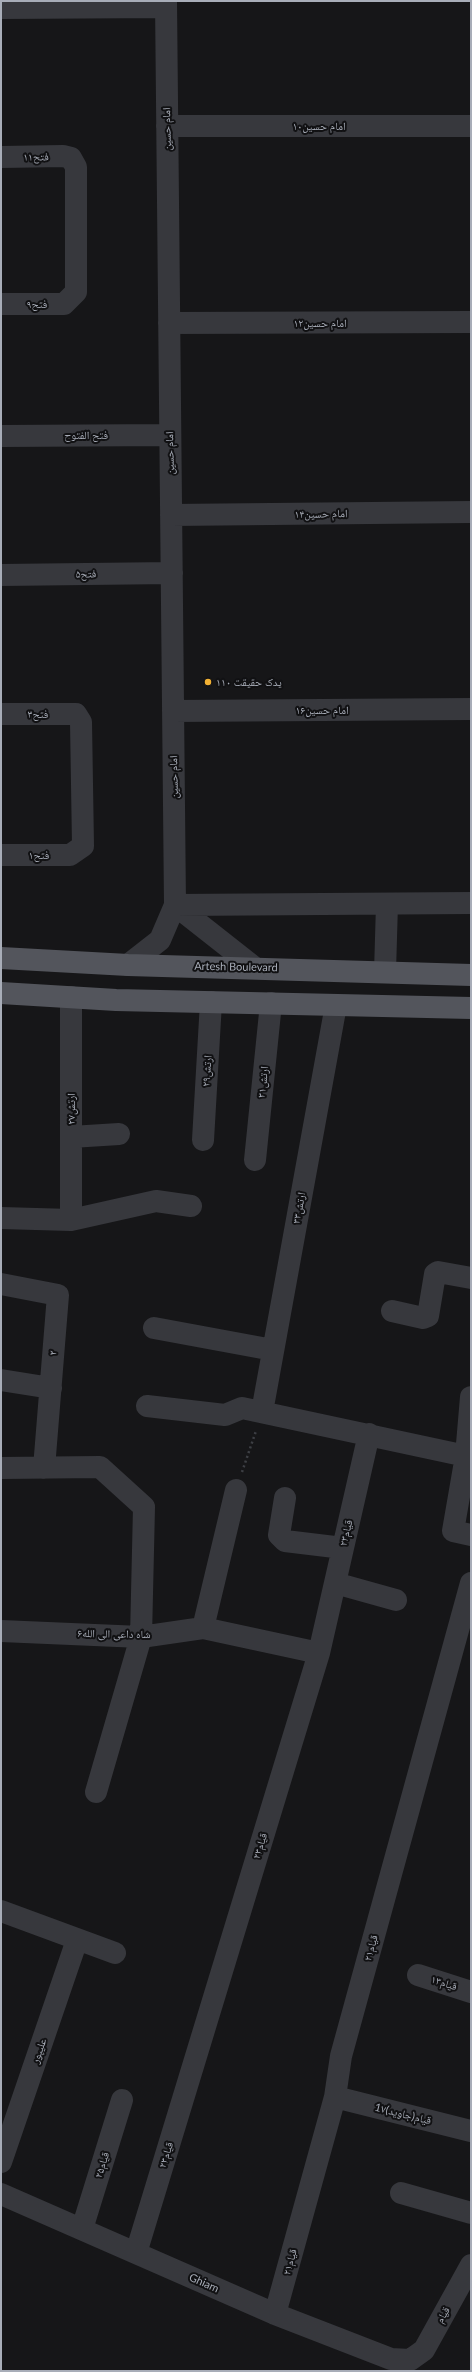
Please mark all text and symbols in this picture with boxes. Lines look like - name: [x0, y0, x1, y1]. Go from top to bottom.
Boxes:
- street label: امام حسین: [160, 107, 174, 151]
- street label: امام حسین۱۰: [292, 119, 346, 133]
- street label: ۱۱فتح: [23, 150, 49, 164]
- street label: ۹فتح: [27, 297, 47, 311]
- street label: امام حسین۱۲: [293, 316, 347, 330]
- street label: فتح الفتوح: [64, 428, 108, 442]
- street label: امام حسین: [163, 431, 177, 475]
- street label: امام حسین۱۴: [294, 507, 348, 521]
- street label: ۵فتح: [75, 567, 97, 581]
- place label: یدک حقیقت ۱۱۰: [216, 675, 282, 689]
- marker: یدک حقیقت ۱۱۰: [203, 677, 213, 687]
- street label: امام حسین۱۶: [295, 703, 349, 717]
- street label: ۳فتح: [28, 707, 48, 721]
- street label: امام حسین: [167, 755, 181, 799]
- street label: ۱فتح: [29, 848, 49, 862]
- street label: Artesh Boulevard: [194, 960, 278, 974]
- street label: ارتش۲۹: [199, 1055, 215, 1087]
- street label: ارتش۳۱: [255, 1066, 271, 1098]
- street label: ارتش۲۷: [64, 1093, 78, 1125]
- street label: ارتش۳۳: [290, 1191, 308, 1225]
- street label: ۲: [46, 1350, 60, 1356]
- street label: قیام۲۳: [337, 1519, 355, 1547]
- street label: شاه داعی الی الله۶: [77, 1627, 151, 1641]
- street label: قیام۲۳: [250, 1831, 270, 1861]
- street label: قیام۲۱: [361, 1933, 381, 1963]
- street label: قیام۱۳: [429, 1973, 459, 1993]
- street label: علیپور: [29, 2037, 49, 2065]
- street label: قیام(جاوید)1۷: [373, 2101, 433, 2127]
- street label: قیام۲۳: [156, 2140, 176, 2170]
- street label: قیام۲۵: [92, 2150, 112, 2180]
- street label: قیام۲۱: [280, 2247, 300, 2277]
- street label: Ghiam: [187, 2271, 221, 2295]
- street label: قیام: [433, 2304, 453, 2326]

